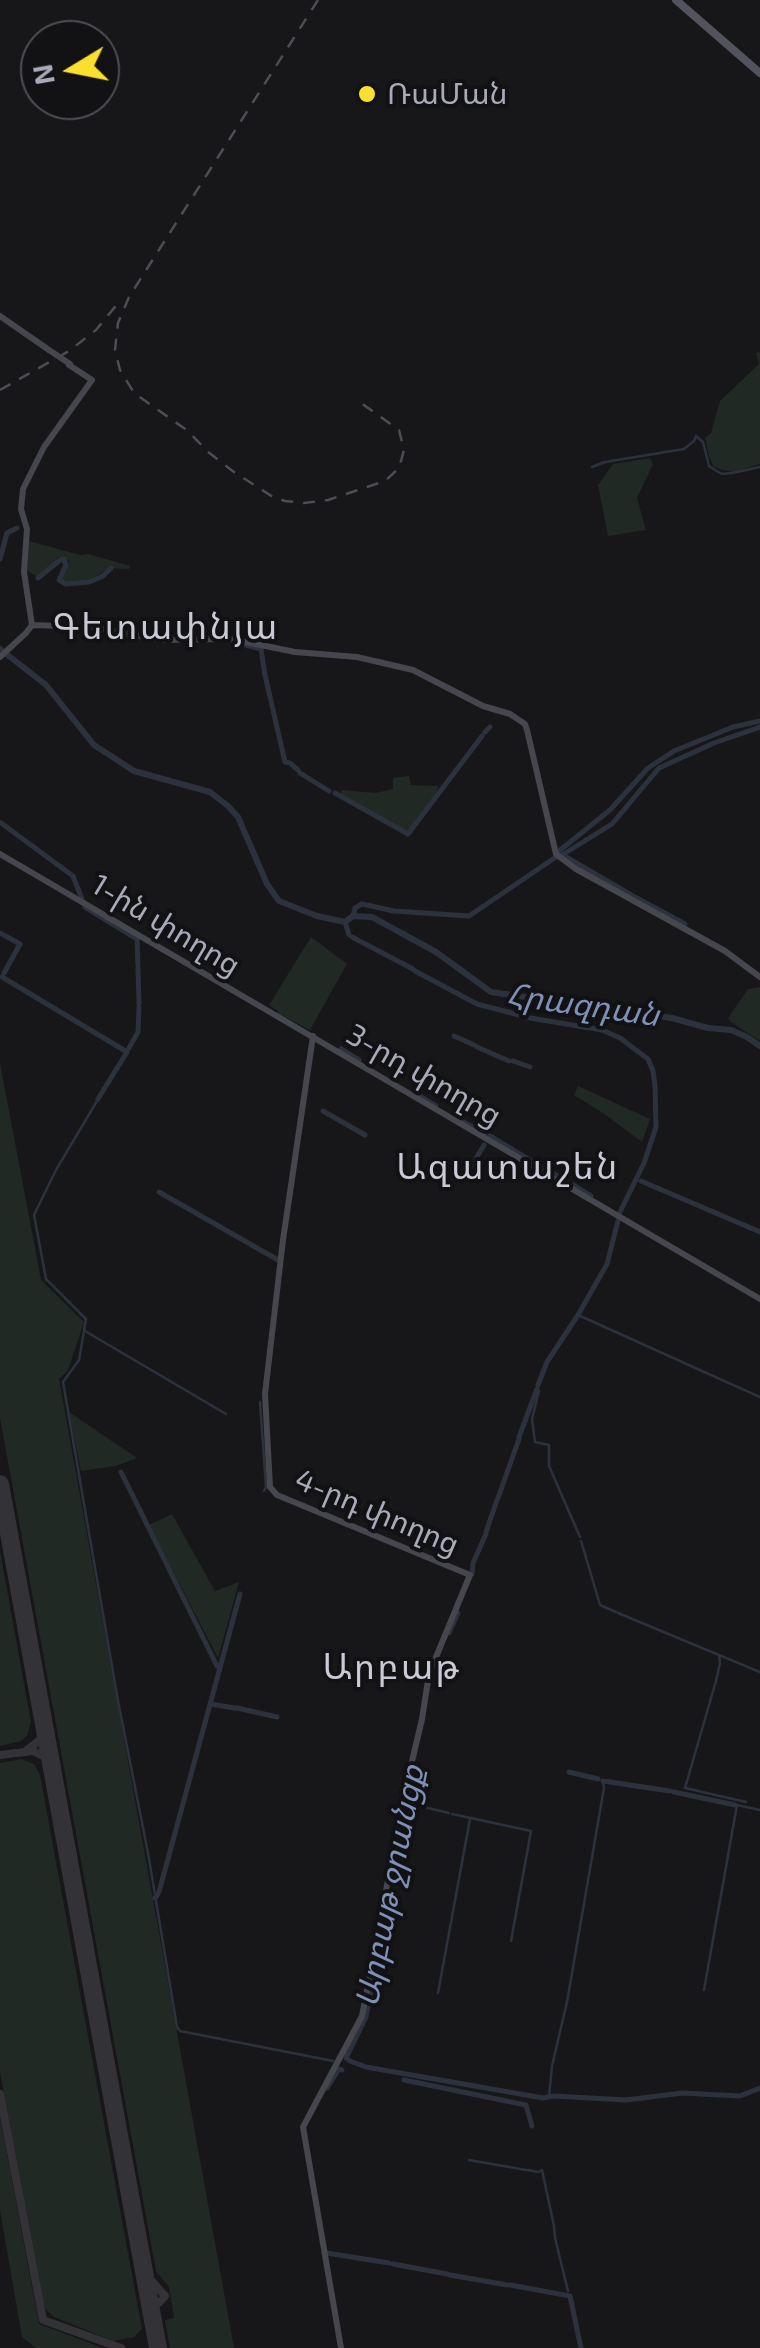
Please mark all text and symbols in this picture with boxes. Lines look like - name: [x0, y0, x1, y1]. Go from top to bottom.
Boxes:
- north arrow: [20, 20, 120, 120]
- text: N: [24, 62, 61, 88]
- place label: ՌաՄան: [387, 76, 508, 112]
- marker: ՌաՄան: [356, 83, 378, 105]
- district label: Գետափնյա: [52, 606, 280, 648]
- street label: 1-ին փողոց: [85, 867, 247, 983]
- water label: Հրազդան: [504, 975, 662, 1035]
- street label: 3-րդ փողոց: [340, 1016, 508, 1134]
- district label: Ազատաշեն: [396, 1146, 620, 1188]
- street label: 4-րդ փողոց: [290, 1461, 464, 1563]
- district label: Արբաթ: [323, 1646, 461, 1688]
- water label: Արբաթ ջրանցք: [348, 1762, 432, 2010]

